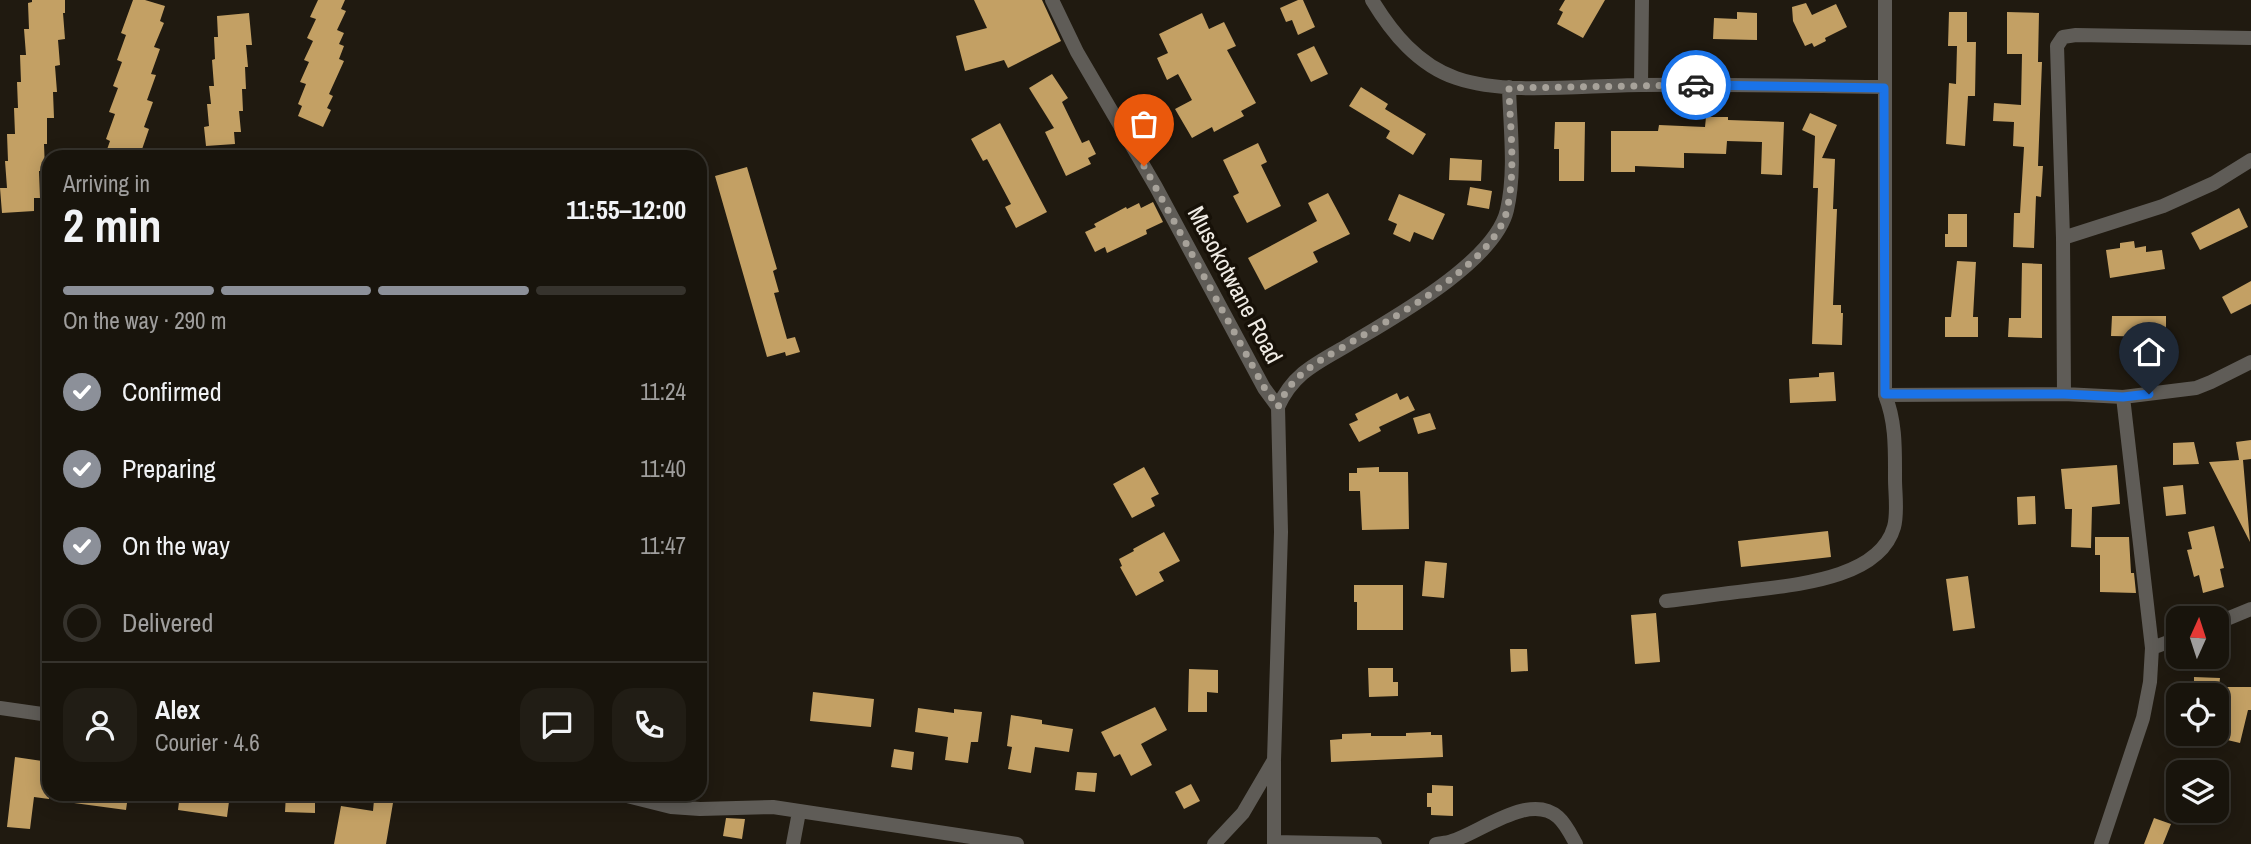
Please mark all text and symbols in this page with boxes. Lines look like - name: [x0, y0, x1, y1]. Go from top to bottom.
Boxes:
- courier: [1661, 50, 1731, 120]
- icon: car: [1677, 66, 1715, 104]
- pin: [1114, 94, 1174, 166]
- icon: bag: [1125, 105, 1163, 143]
- text: Arriving in: [63, 168, 150, 199]
- text: 11:55–12:00: [566, 192, 686, 227]
- text: 2 min: [63, 194, 162, 256]
- street label: Musokotwane Road: [1181, 200, 1291, 369]
- text: On the way · 290 m: [63, 305, 227, 336]
- pin: [2119, 322, 2179, 394]
- icon: home: [2130, 333, 2168, 371]
- icon: check: [63, 373, 101, 411]
- text: Confirmed: [122, 374, 222, 409]
- text: 11:24: [640, 376, 686, 407]
- icon: check: [63, 450, 101, 488]
- text: Preparing: [122, 451, 216, 486]
- text: 11:40: [640, 453, 686, 484]
- icon: check: [63, 527, 101, 565]
- text: On the way: [122, 528, 230, 563]
- text: 11:47: [640, 530, 686, 561]
- text: Delivered: [122, 605, 213, 640]
- north arrow: [2166, 606, 2230, 668]
- map controls: [2166, 606, 2229, 823]
- button: locate: [2166, 683, 2229, 746]
- button: person: [63, 688, 137, 762]
- button: chat: [520, 688, 594, 762]
- button: phone: [612, 688, 686, 762]
- text: Alex: [155, 692, 200, 727]
- text: Courier · 4.6: [155, 727, 260, 758]
- button: layers: [2166, 760, 2229, 823]

